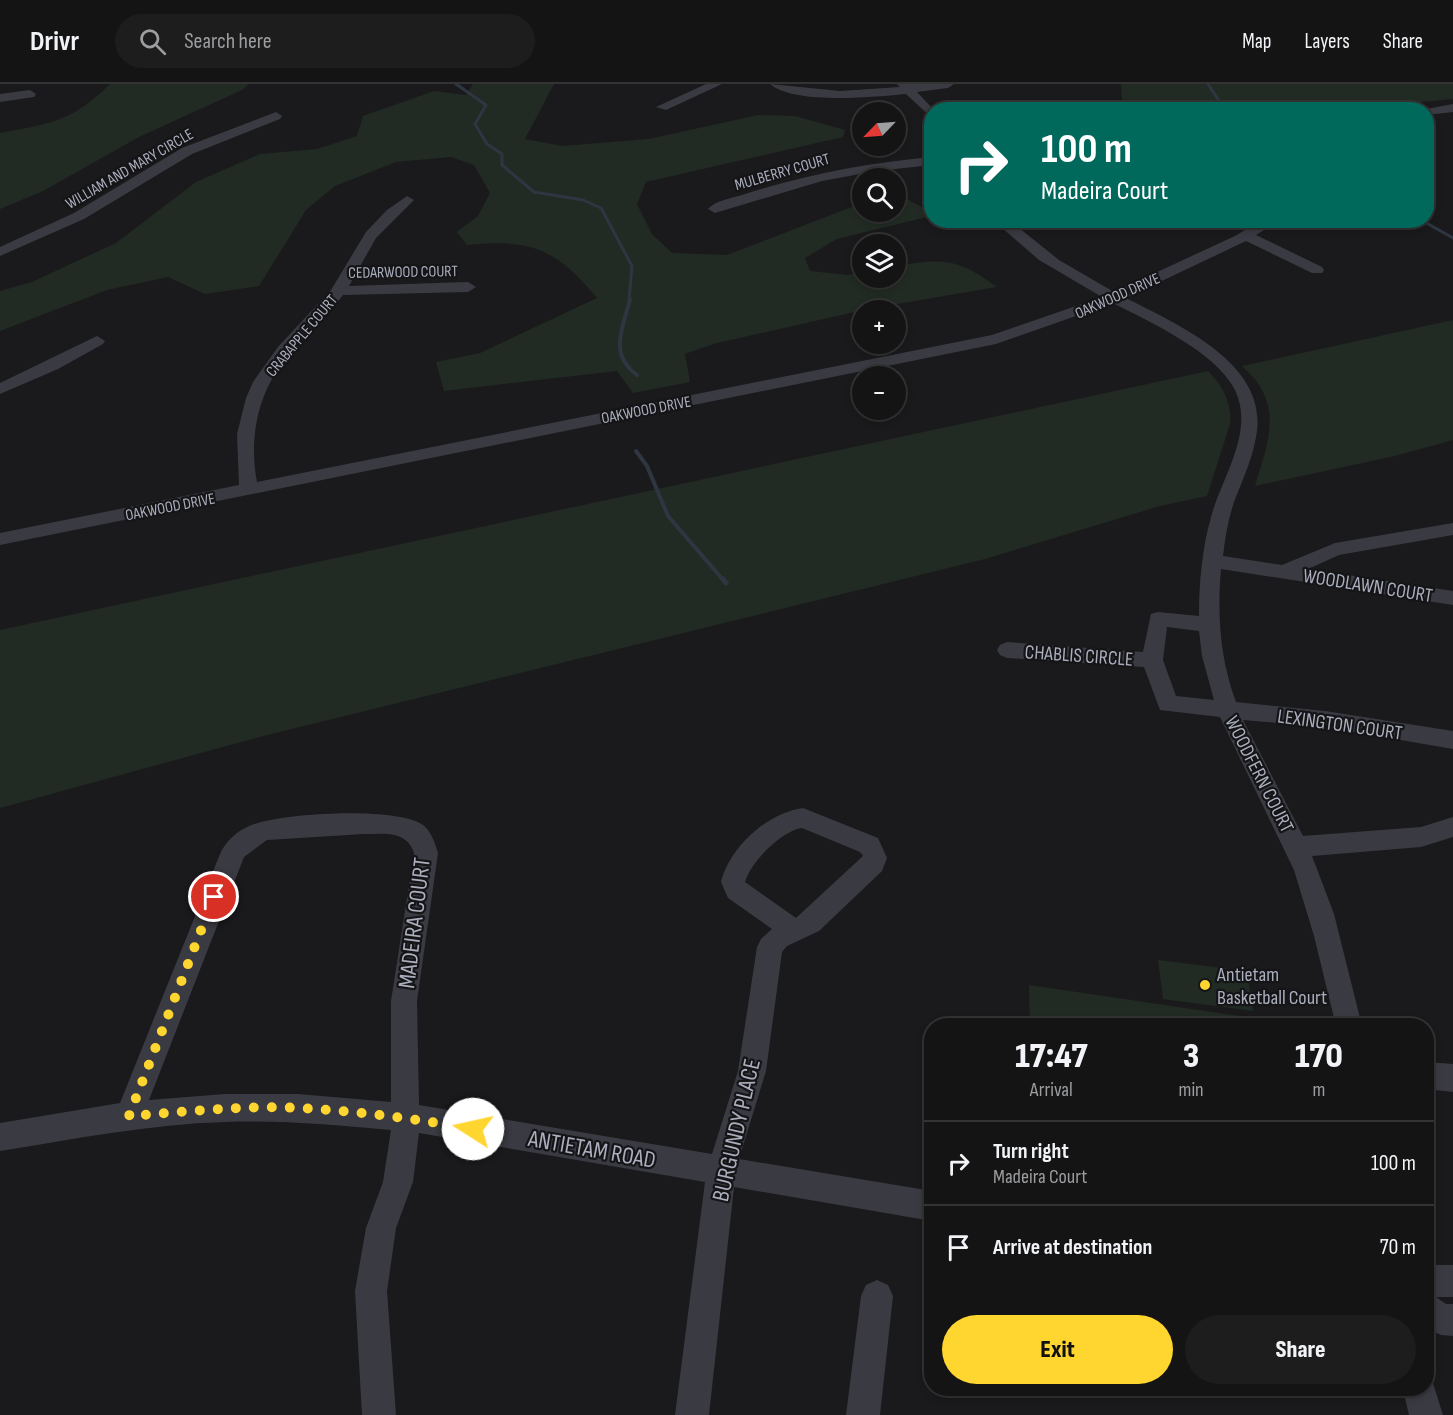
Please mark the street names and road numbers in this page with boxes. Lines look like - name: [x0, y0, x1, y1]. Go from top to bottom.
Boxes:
- street label: WILLIAM AND MARY CIRCLE: [63, 125, 197, 214]
- street label: MULBERRY COURT: [733, 150, 833, 195]
- street label: CEDARWOOD COURT: [348, 262, 459, 283]
- street label: OAKWOOD DRIVE: [1072, 269, 1163, 324]
- street label: CRABAPPLE COURT: [262, 291, 342, 381]
- street label: OAKWOOD DRIVE: [600, 392, 693, 428]
- street label: OAKWOOD DRIVE: [124, 489, 217, 525]
- street label: WOODLAWN COURT: [1301, 564, 1434, 608]
- street label: CHABLIS CIRCLE: [1024, 640, 1134, 672]
- street label: LEXINGTON COURT: [1276, 704, 1404, 746]
- street label: WOODFERN COURT: [1219, 712, 1299, 837]
- street label: MADEIRA COURT: [392, 856, 437, 990]
- street label: BURGUNDY PLACE: [706, 1056, 767, 1204]
- street label: ANTIETAM ROAD: [525, 1124, 658, 1175]

